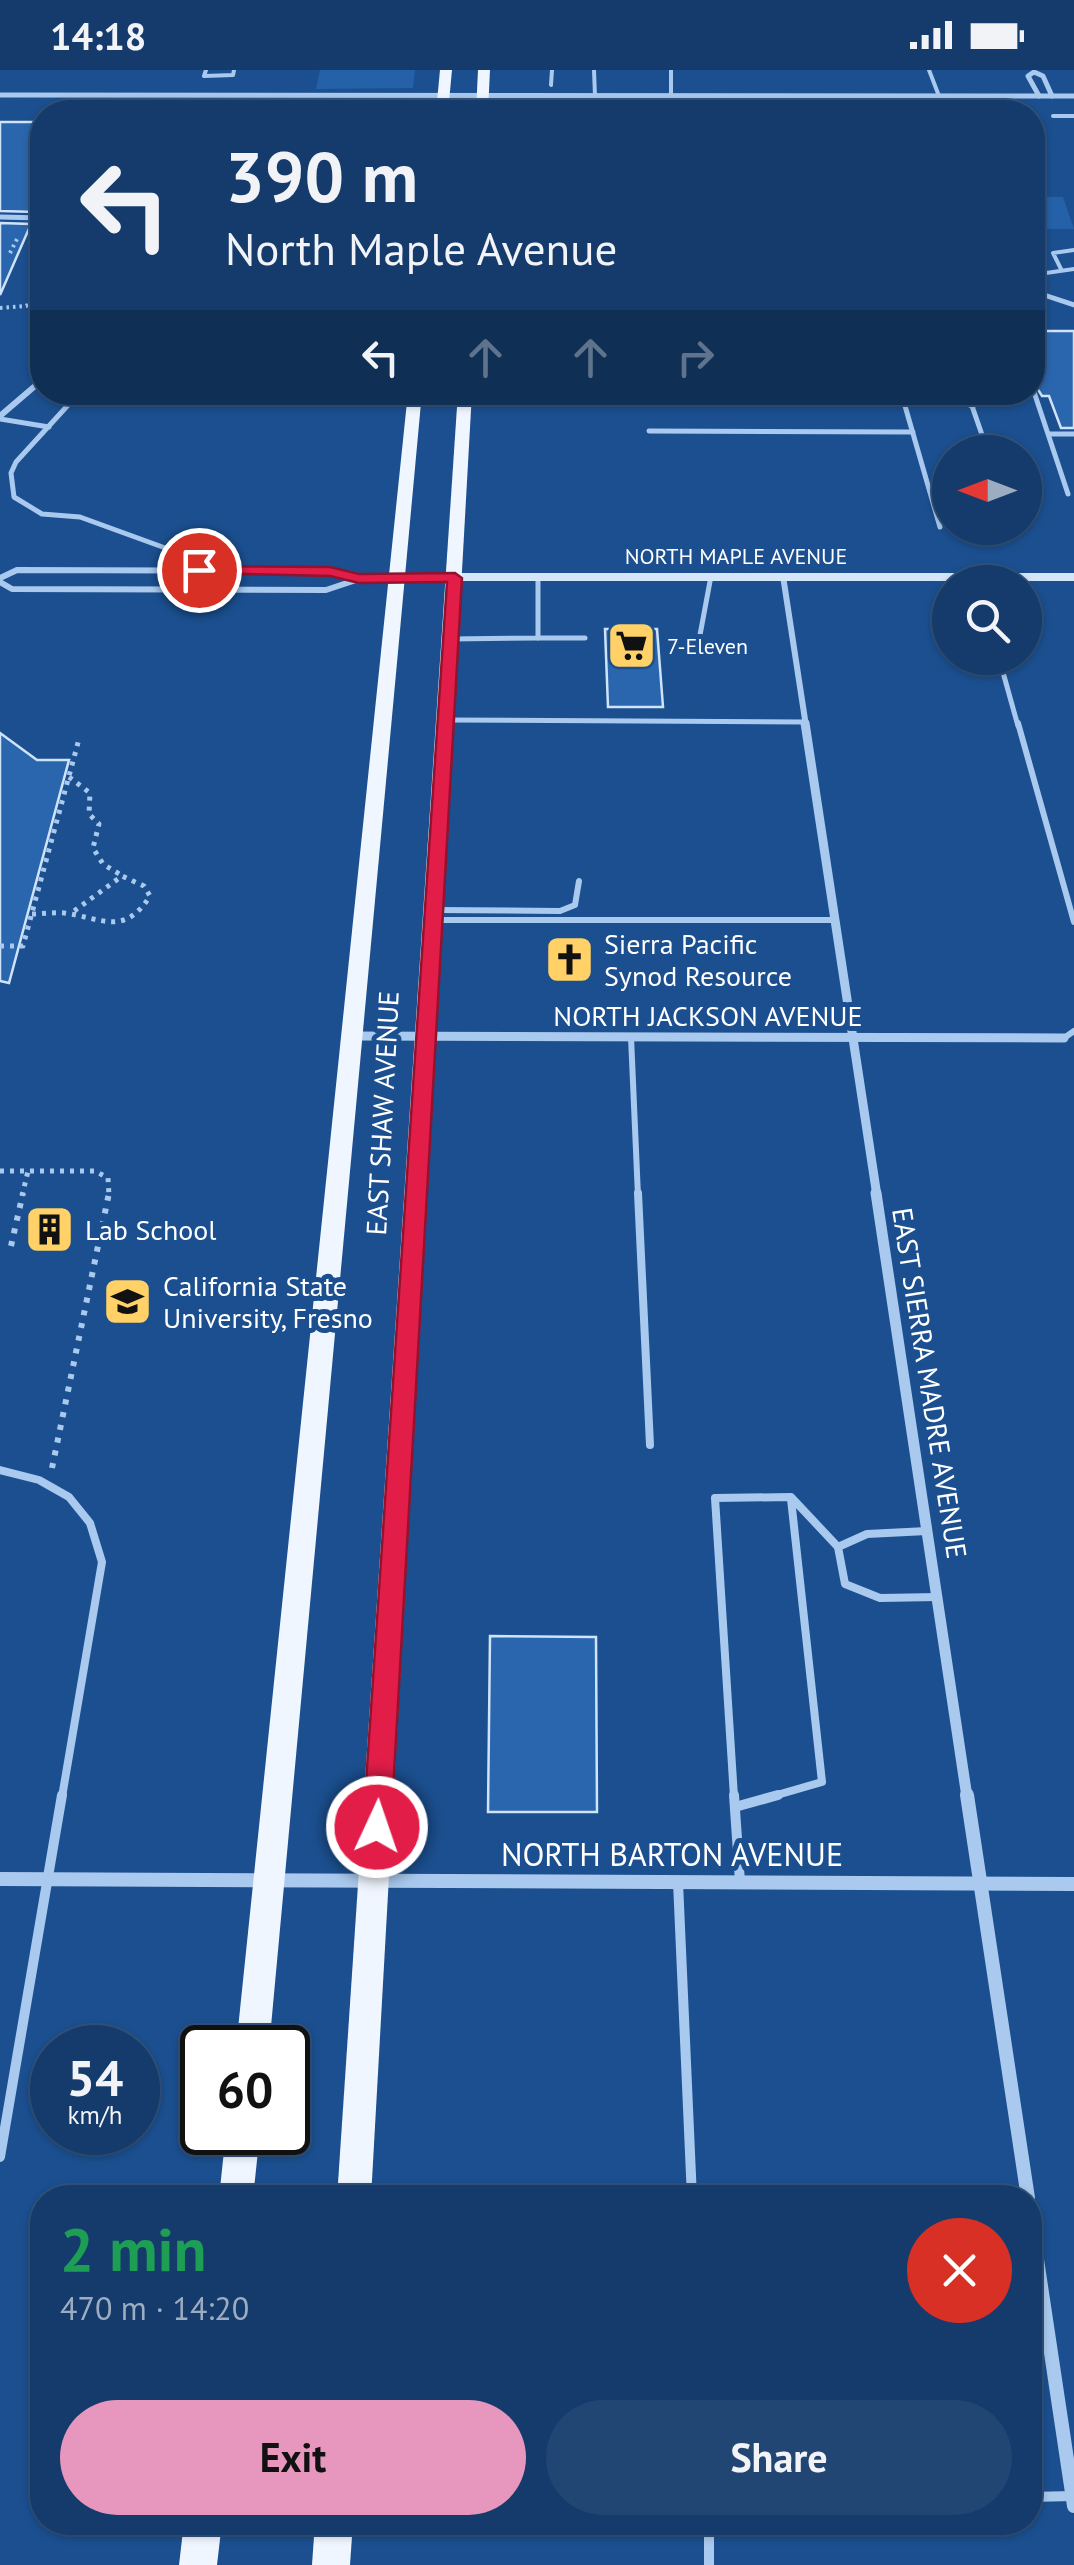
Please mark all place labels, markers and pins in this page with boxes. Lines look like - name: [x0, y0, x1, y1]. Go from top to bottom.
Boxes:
- pin: [157, 528, 242, 613]
- supermarket icon: 7-Eleven: [606, 620, 658, 672]
- place label: 7-Eleven: [667, 632, 748, 660]
- place label: Sierra Pacific Synod Resource: [604, 925, 792, 994]
- church icon: Sierra Pacific Synod Resource: [543, 933, 595, 985]
- building icon: Lab School: [24, 1203, 76, 1255]
- place label: Lab School: [85, 1211, 216, 1248]
- place label: California State University, Fresno: [163, 1267, 373, 1336]
- school or university icon: California State University, Fresno: [102, 1275, 154, 1327]

